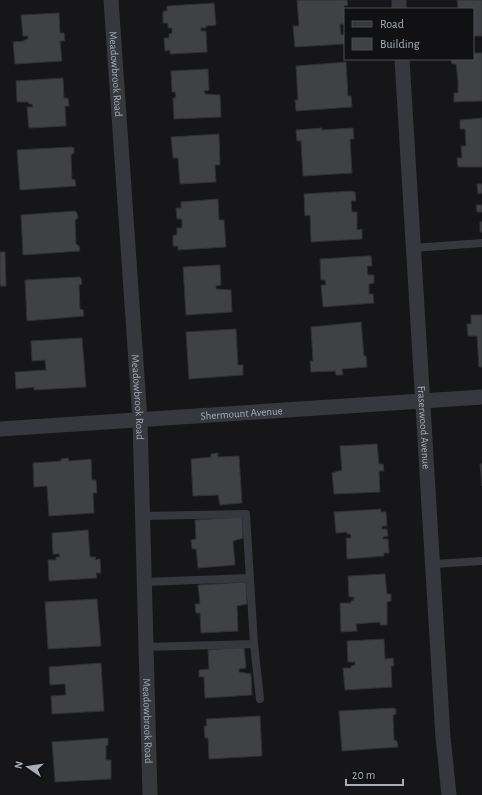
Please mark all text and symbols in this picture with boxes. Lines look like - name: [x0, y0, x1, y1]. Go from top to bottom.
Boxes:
- legend: [344, 8, 474, 60]
- text: Road: [380, 18, 404, 30]
- street label: Meadowbrook Road: [107, 31, 124, 117]
- text: Building: [380, 38, 420, 50]
- street label: Meadowbrook Road: [129, 354, 146, 440]
- street label: Fraserwood Avenue: [416, 385, 432, 469]
- street label: Shermount Avenue: [200, 405, 283, 422]
- street label: Meadowbrook Road: [141, 678, 154, 764]
- north arrow: [8, 747, 48, 787]
- text: N: [13, 760, 25, 770]
- scale bar: [346, 761, 403, 787]
- text: 20 m: [352, 769, 375, 781]

